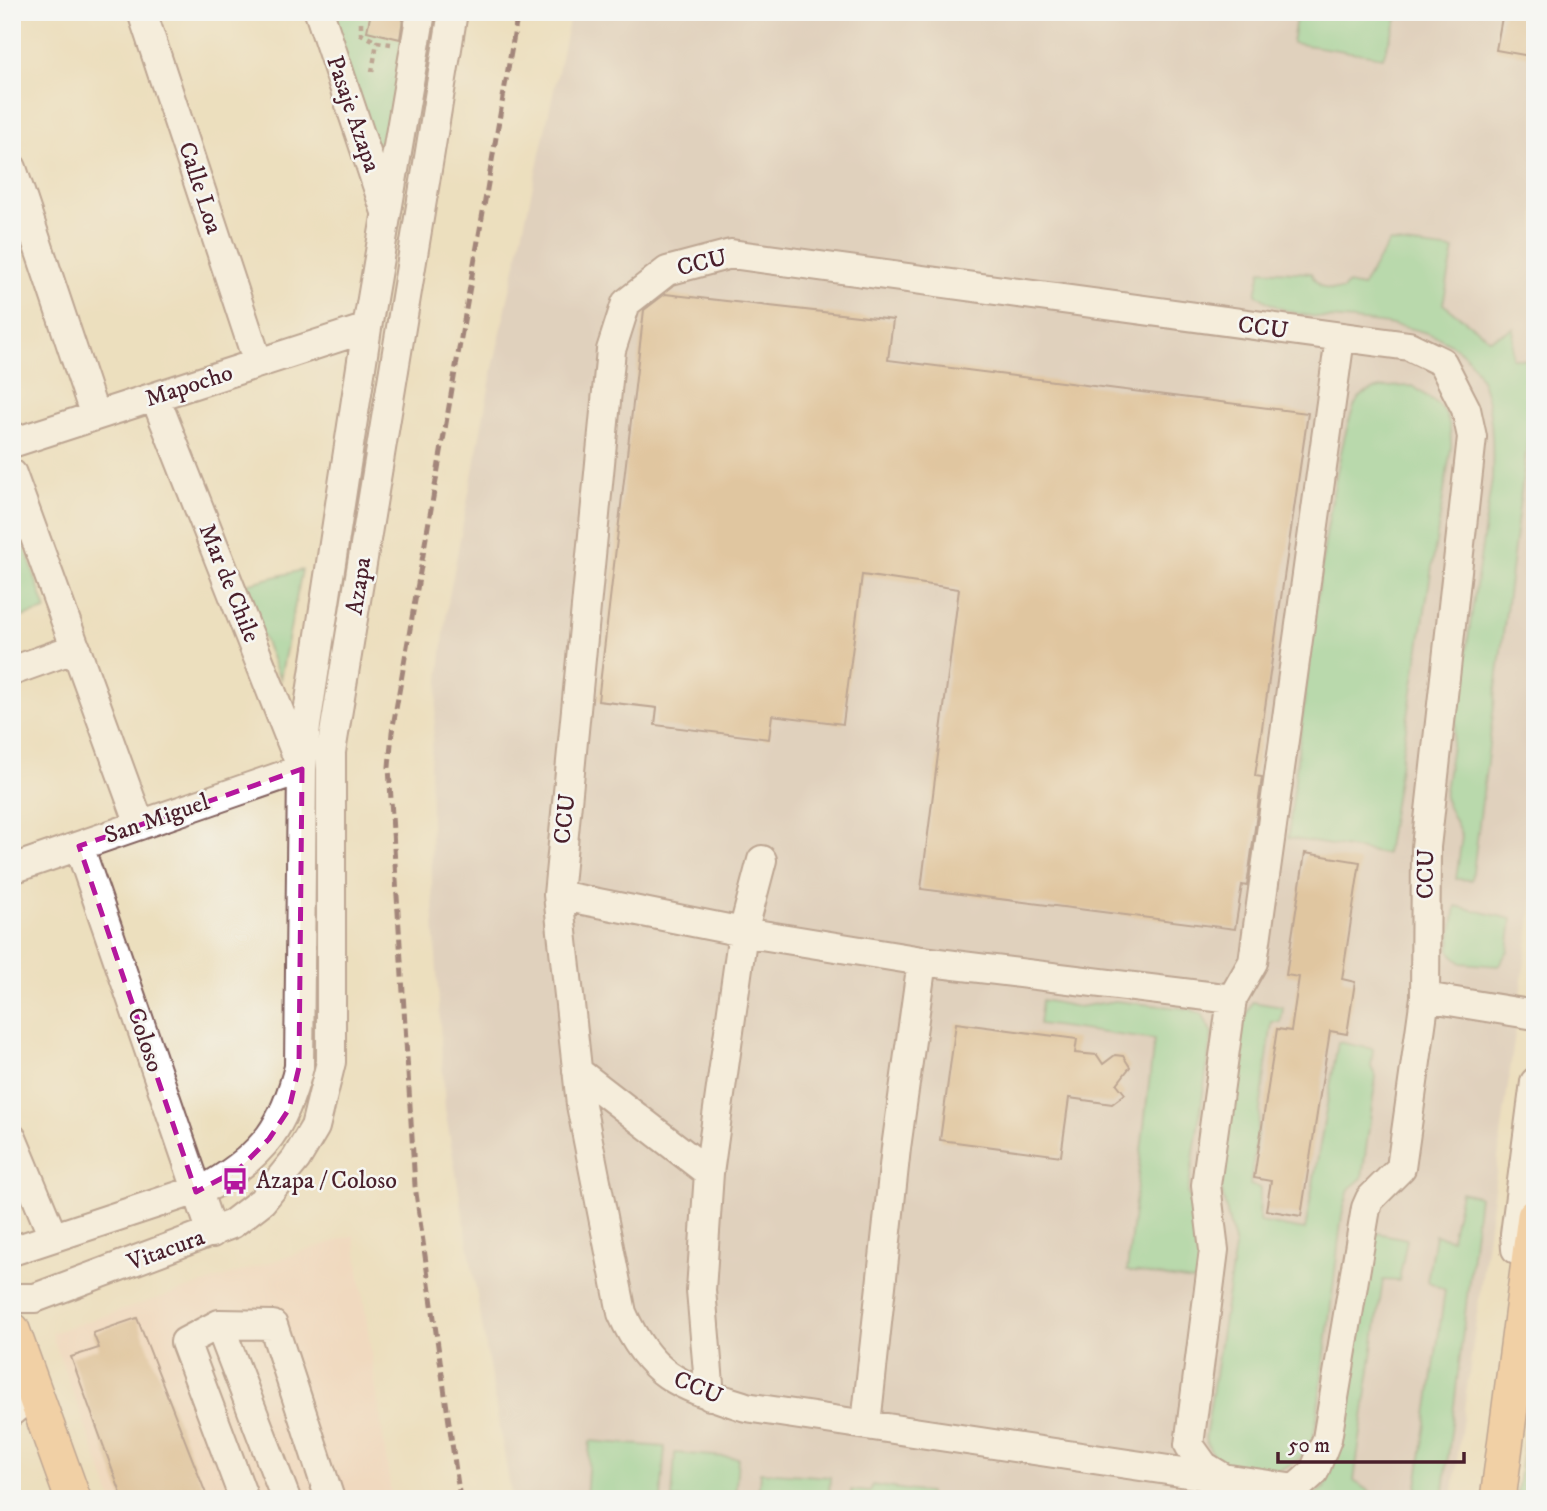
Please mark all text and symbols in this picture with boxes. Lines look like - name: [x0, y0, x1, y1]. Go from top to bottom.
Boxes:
- street label: Pasaje Azapa: [319, 52, 387, 177]
- street label: Calle Loa: [171, 138, 229, 238]
- street label: CCU: [674, 243, 730, 283]
- street label: CCU: [1236, 310, 1290, 346]
- street label: Mapocho: [141, 358, 237, 414]
- street label: Mar de Chile: [192, 519, 266, 647]
- street label: Azapa: [340, 554, 378, 617]
- street label: San Miguel: [101, 787, 214, 851]
- street label: CCU: [547, 792, 583, 846]
- street label: CCU: [1411, 848, 1441, 900]
- street label: Coloso: [120, 1004, 170, 1076]
- bus stop icon: Azapa / Coloso: [220, 1166, 250, 1196]
- place label: Azapa / Coloso: [256, 1166, 397, 1196]
- street label: Vitacura: [122, 1222, 209, 1278]
- street label: CCU: [669, 1364, 727, 1412]
- scale bar: [1278, 1420, 1463, 1464]
- text: 50 m: [1288, 1433, 1330, 1459]

